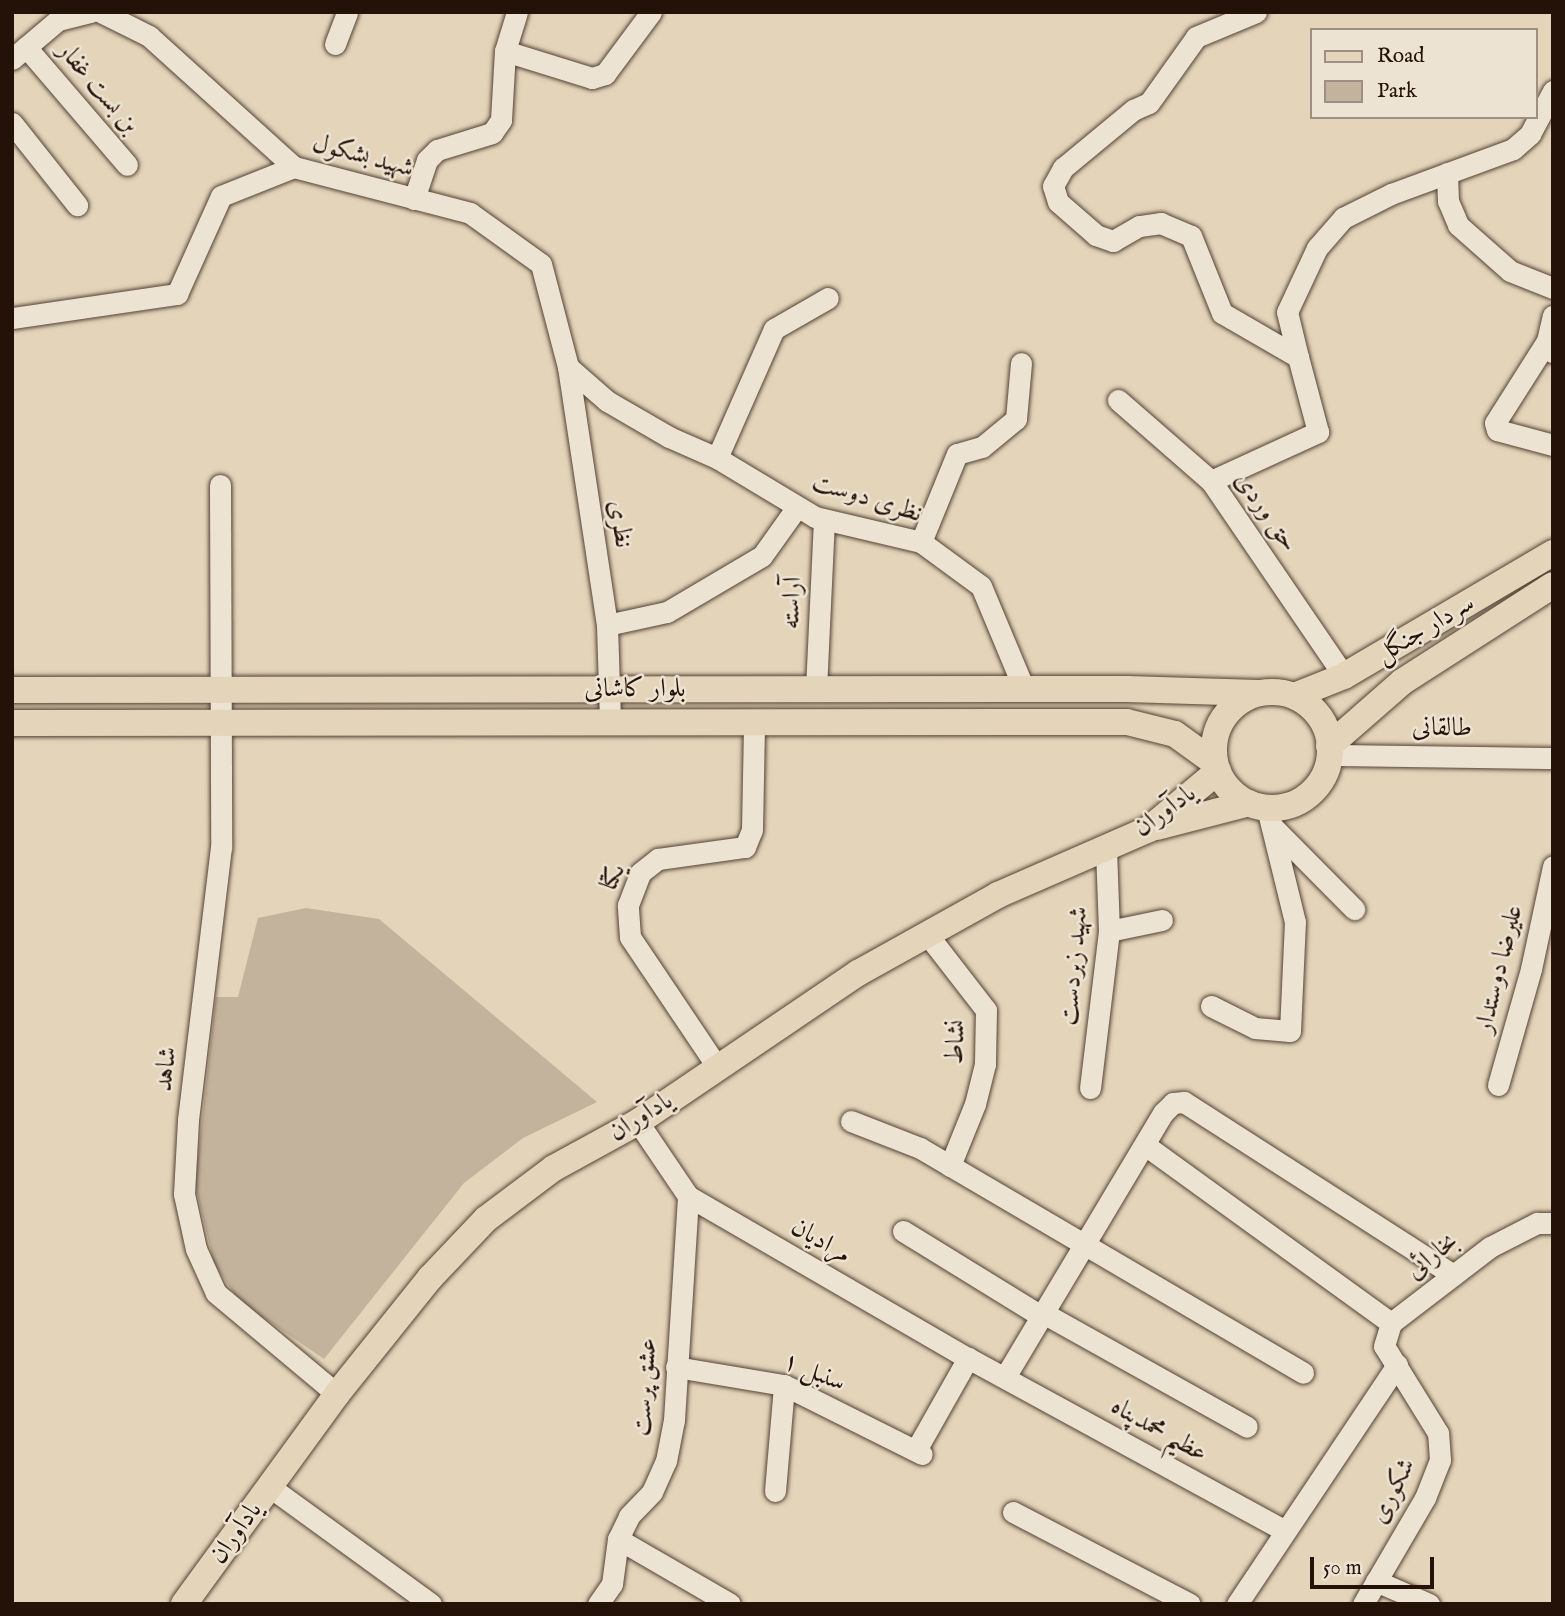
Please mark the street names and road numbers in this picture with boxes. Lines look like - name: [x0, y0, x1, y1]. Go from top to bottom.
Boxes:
- street label: بن بست غفار: [50, 36, 146, 140]
- street label: شهید بشکول: [309, 128, 417, 184]
- street label: نظری دوست: [808, 466, 926, 530]
- street label: حق وردی: [1227, 466, 1305, 558]
- street label: نظری: [601, 498, 639, 550]
- street label: آراسته: [775, 576, 809, 630]
- street label: سردار جنگل: [1370, 587, 1480, 671]
- street label: بلوار کاشانی: [584, 673, 686, 705]
- street label: طالقانی: [1412, 712, 1472, 744]
- street label: یادآوران: [1128, 778, 1202, 844]
- street label: یکتا: [593, 859, 633, 895]
- street label: علیرضا دوستدار: [1468, 902, 1530, 1036]
- street label: شهید زبردست: [1053, 905, 1095, 1027]
- street label: نشاط: [939, 1019, 973, 1065]
- street label: شاهد: [148, 1045, 184, 1093]
- street label: یادآوران: [603, 1085, 679, 1149]
- street label: مرادیان: [785, 1211, 857, 1271]
- street label: بخارائی: [1400, 1226, 1464, 1286]
- street label: عشق پرست: [626, 1337, 664, 1437]
- street label: سنبل ۱: [778, 1345, 850, 1399]
- street label: عظیم محمدپناه: [1105, 1391, 1213, 1469]
- street label: شکوری: [1363, 1453, 1423, 1529]
- street label: یادآوران: [203, 1496, 269, 1570]

